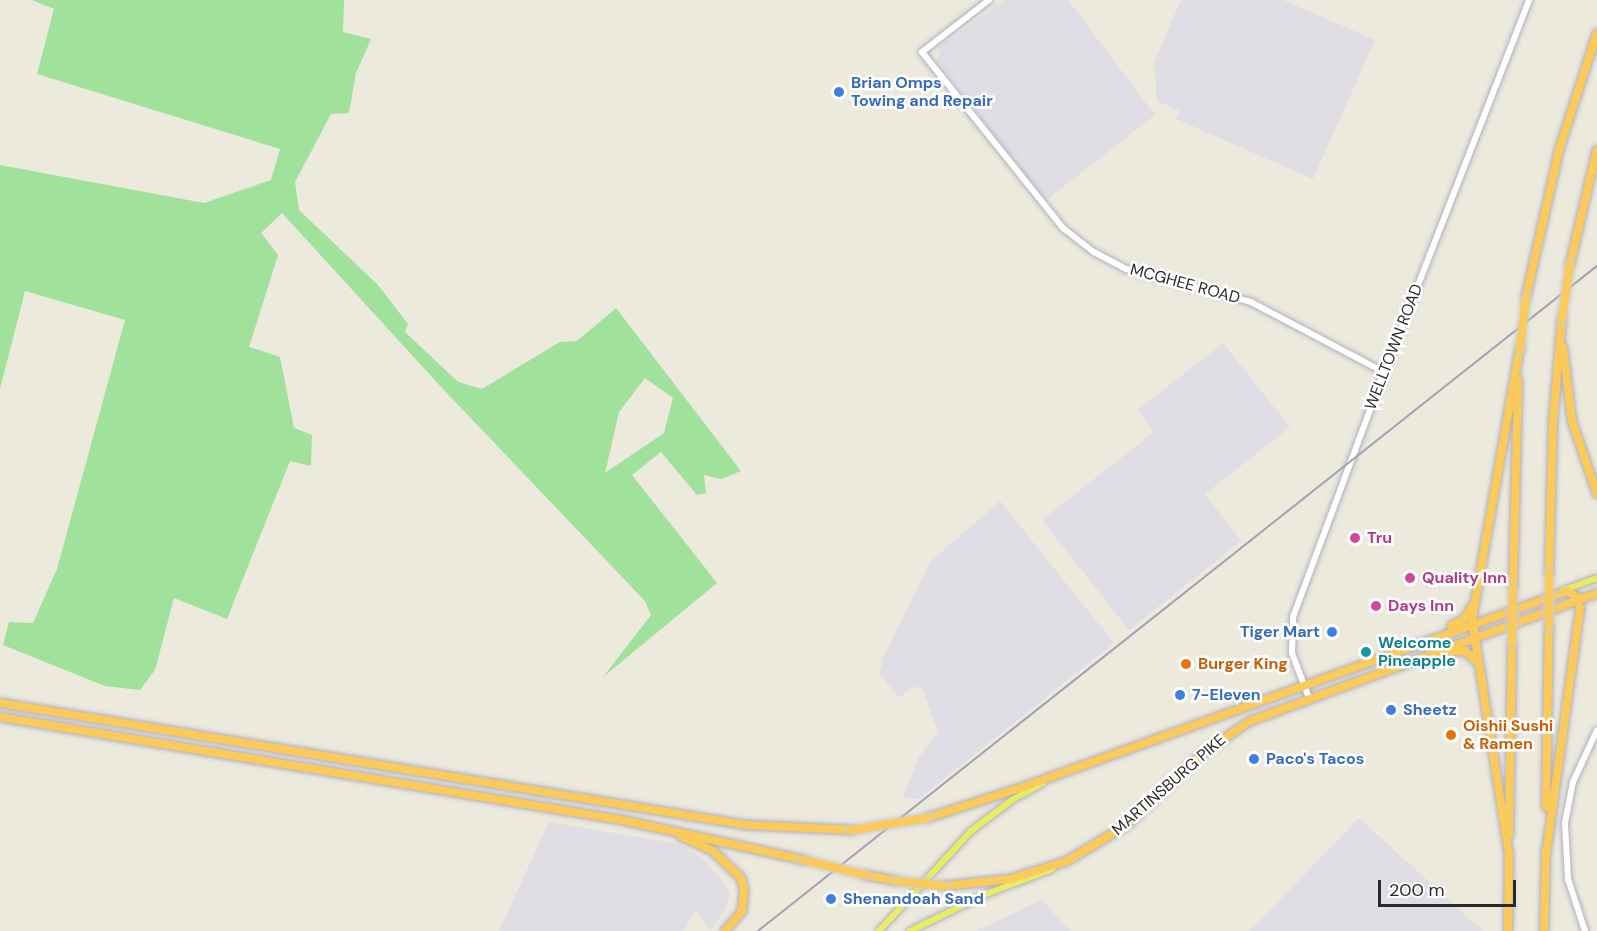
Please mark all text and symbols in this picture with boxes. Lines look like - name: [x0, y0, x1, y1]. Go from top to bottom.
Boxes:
- place label: Brian Omps Towing and Repair: [851, 73, 993, 111]
- marker: Brian Omps Towing and Repair: [832, 85, 846, 99]
- street label: MCGHEE ROAD: [1128, 260, 1242, 308]
- street label: WELLTOWN ROAD: [1361, 281, 1427, 413]
- place label: Tru: [1367, 528, 1392, 548]
- marker: Tru: [1348, 531, 1362, 545]
- place label: Quality Inn: [1422, 568, 1507, 588]
- marker: Quality Inn: [1403, 571, 1417, 585]
- place label: Days Inn: [1388, 596, 1454, 616]
- marker: Days Inn: [1369, 599, 1383, 613]
- place label: Tiger Mart: [1240, 622, 1320, 642]
- marker: Tiger Mart: [1325, 625, 1339, 639]
- place label: Welcome Pineapple: [1378, 633, 1456, 671]
- marker: Welcome Pineapple: [1359, 645, 1373, 659]
- place label: Burger King: [1198, 654, 1288, 674]
- marker: Burger King: [1179, 657, 1193, 671]
- place label: 7-Eleven: [1192, 685, 1261, 705]
- marker: 7-Eleven: [1173, 688, 1187, 702]
- place label: Sheetz: [1403, 700, 1456, 720]
- marker: Sheetz: [1384, 703, 1398, 717]
- place label: Oishii Sushi & Ramen: [1463, 716, 1553, 754]
- marker: Oishii Sushi & Ramen: [1444, 728, 1458, 742]
- street label: MARTINSBURG PIKE: [1108, 730, 1230, 840]
- place label: Paco's Tacos: [1266, 749, 1364, 769]
- marker: Paco's Tacos: [1247, 752, 1261, 766]
- scale bar: [1381, 868, 1519, 906]
- text: 200 m: [1389, 878, 1445, 902]
- place label: Shenandoah Sand: [843, 889, 984, 909]
- marker: Shenandoah Sand: [824, 892, 838, 906]

